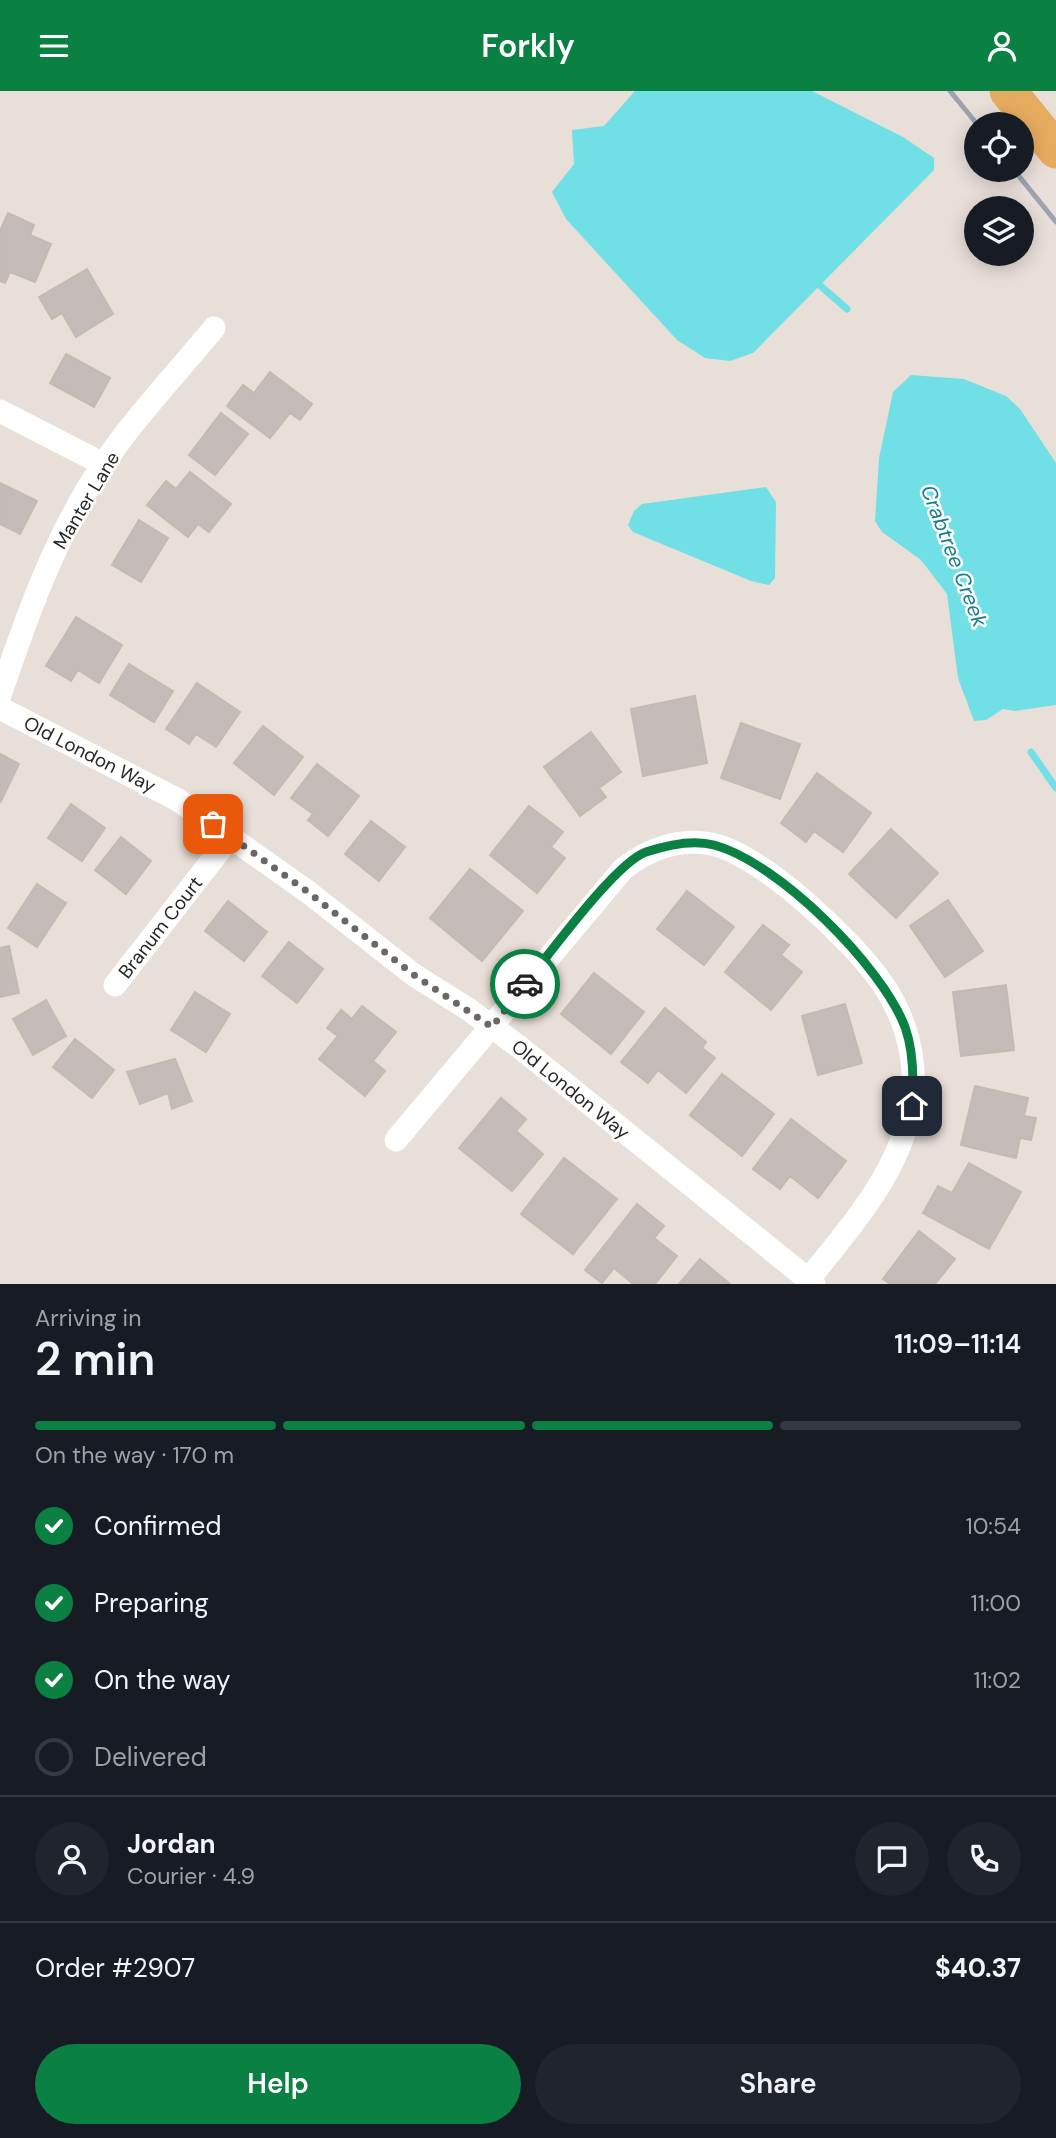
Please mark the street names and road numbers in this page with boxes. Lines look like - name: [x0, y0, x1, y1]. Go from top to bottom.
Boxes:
- street label: Manter Lane: [48, 447, 125, 554]
- street label: Old London Way: [20, 710, 160, 799]
- street label: Branum Court: [113, 871, 208, 983]
- street label: Old London Way: [507, 1034, 635, 1145]

